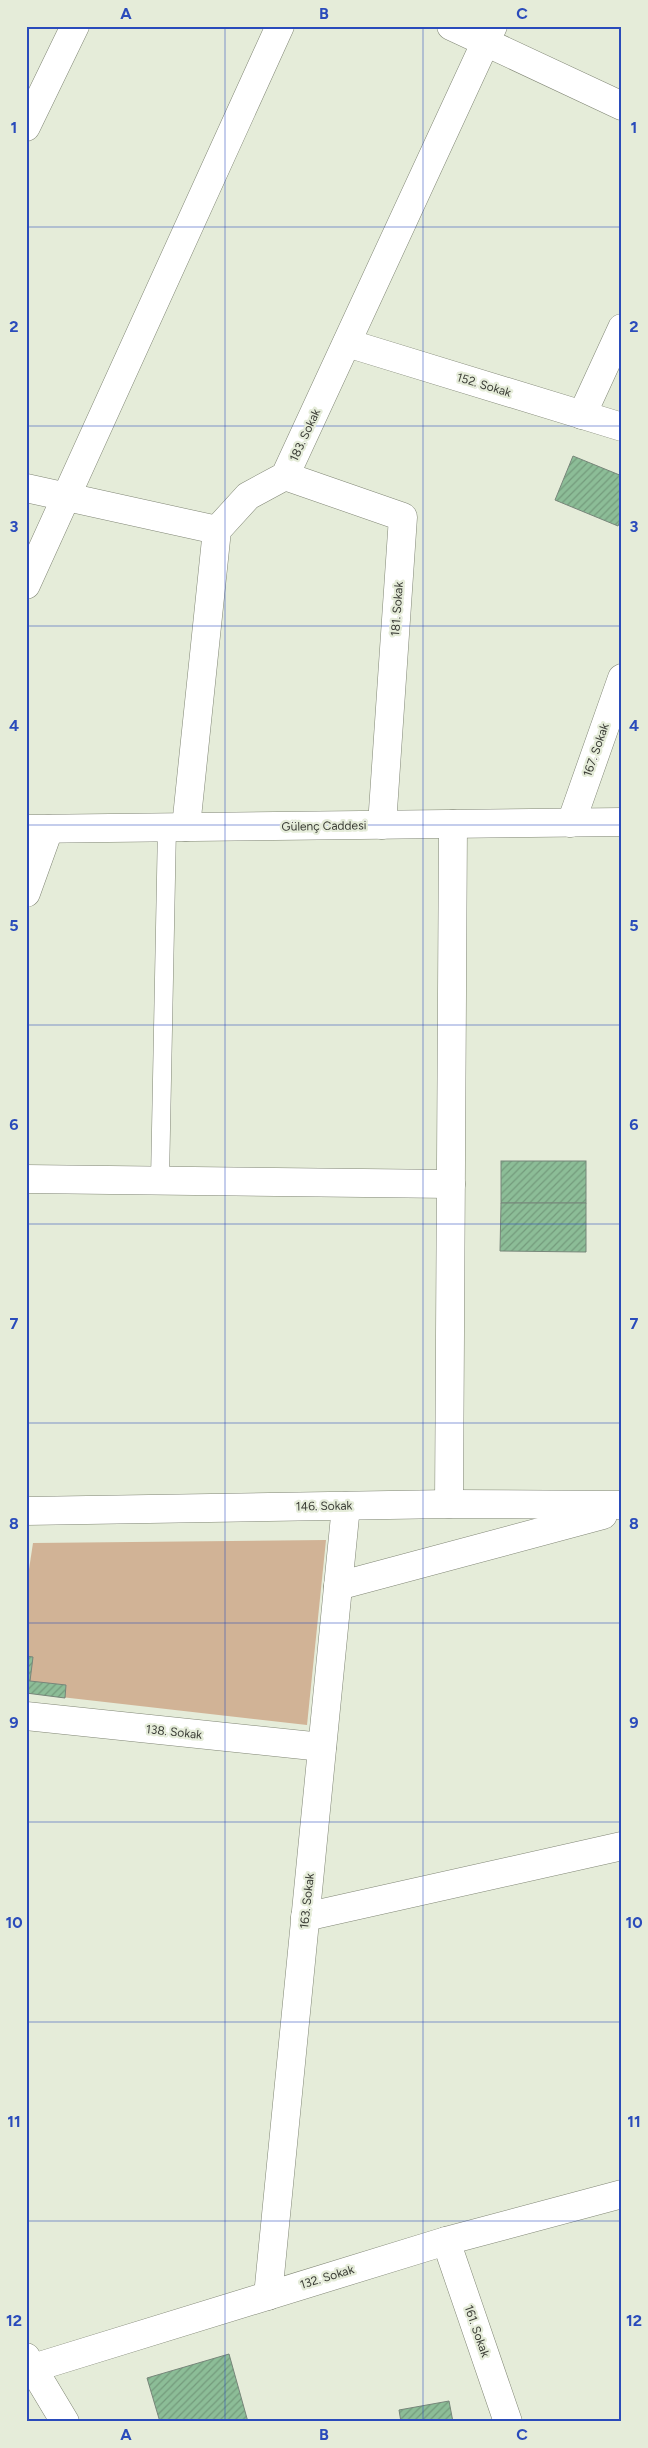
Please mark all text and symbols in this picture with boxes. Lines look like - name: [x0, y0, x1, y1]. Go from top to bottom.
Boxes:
- text: A: [120, 4, 132, 23]
- text: B: [319, 4, 329, 23]
- text: C: [516, 4, 528, 23]
- text: 1: [11, 118, 17, 137]
- text: 1: [631, 118, 637, 137]
- text: 2: [9, 317, 19, 336]
- text: 2: [629, 317, 639, 336]
- street label: 152. Sokak: [455, 370, 513, 400]
- street label: 183. Sokak: [287, 406, 323, 463]
- text: 3: [10, 517, 19, 536]
- text: 3: [630, 517, 639, 536]
- street label: 181. Sokak: [388, 581, 406, 637]
- text: 4: [9, 716, 19, 735]
- text: 4: [629, 716, 639, 735]
- street label: 167. Sokak: [580, 721, 612, 779]
- street label: Gülenç Caddesi: [281, 818, 367, 834]
- text: 5: [9, 916, 19, 935]
- text: 5: [629, 916, 639, 935]
- text: 6: [9, 1115, 19, 1134]
- text: 6: [629, 1115, 639, 1134]
- text: 7: [10, 1314, 19, 1333]
- text: 7: [630, 1314, 639, 1333]
- street label: 146. Sokak: [296, 1499, 353, 1513]
- text: 8: [9, 1514, 19, 1533]
- text: 8: [629, 1514, 639, 1533]
- text: 9: [9, 1713, 19, 1732]
- text: 9: [629, 1713, 639, 1732]
- street label: 138. Sokak: [145, 1722, 203, 1742]
- street label: 163. Sokak: [297, 1872, 317, 1929]
- text: 10: [5, 1913, 23, 1932]
- text: 10: [625, 1913, 643, 1932]
- text: 11: [7, 2112, 21, 2131]
- text: 11: [627, 2112, 641, 2131]
- street label: 132. Sokak: [298, 2262, 356, 2292]
- street label: 161. Sokak: [462, 2303, 492, 2359]
- text: 12: [6, 2311, 22, 2330]
- text: 12: [626, 2311, 642, 2330]
- text: A: [120, 2425, 132, 2444]
- text: B: [319, 2425, 329, 2444]
- text: C: [516, 2425, 528, 2444]

